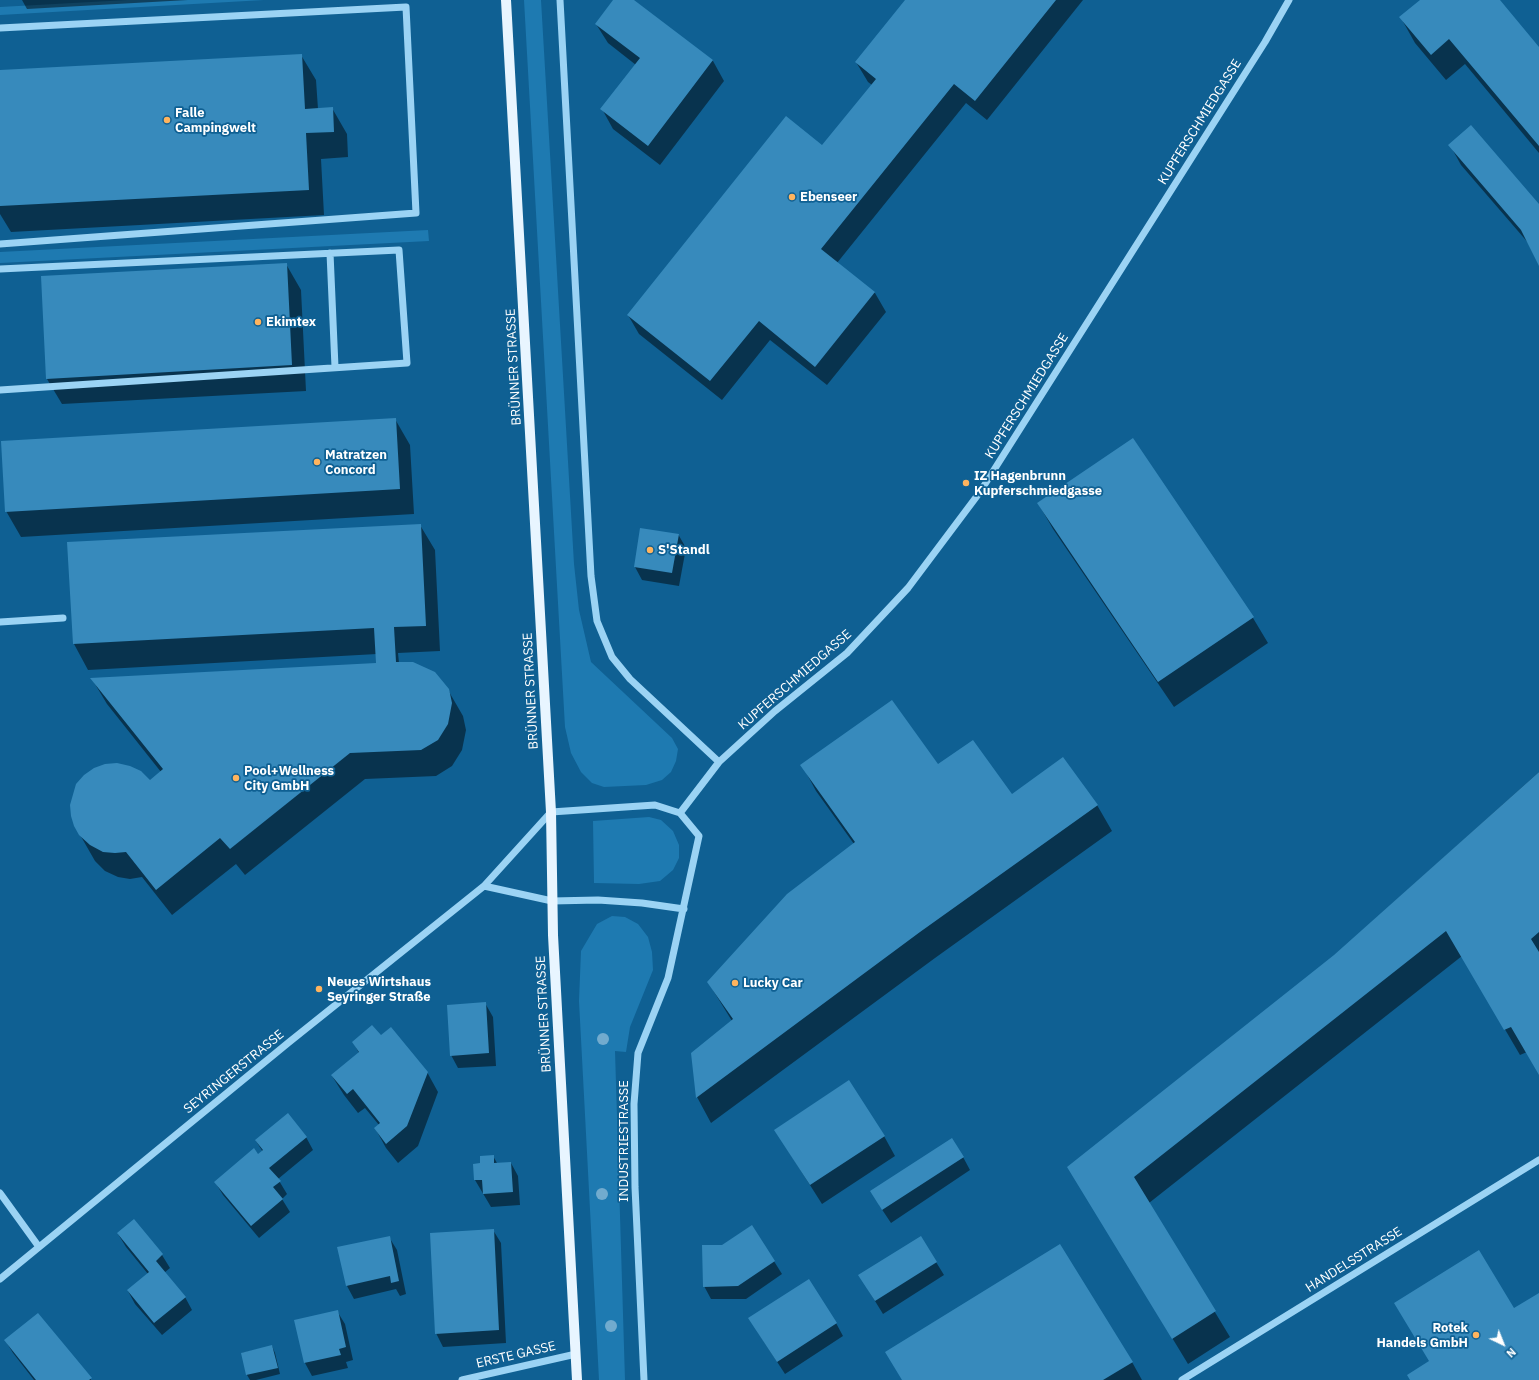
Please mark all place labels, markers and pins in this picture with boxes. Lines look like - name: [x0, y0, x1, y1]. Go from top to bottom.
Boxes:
- place label: Falle Campingwelt: [175, 105, 256, 136]
- marker: Falle Campingwelt: [162, 115, 172, 125]
- place label: Ebenseer: [800, 189, 857, 205]
- marker: Ebenseer: [787, 192, 797, 202]
- place label: Ekimtex: [266, 314, 316, 330]
- marker: Ekimtex: [253, 317, 263, 327]
- place label: Matratzen Concord: [325, 447, 387, 478]
- marker: Matratzen Concord: [312, 457, 322, 467]
- place label: IZ Hagenbrunn Kupferschmiedgasse: [974, 468, 1102, 499]
- marker: IZ Hagenbrunn Kupferschmiedgasse: [961, 478, 971, 488]
- place label: S'Standl: [658, 542, 710, 558]
- marker: S'Standl: [645, 545, 655, 555]
- place label: Pool+Wellness City GmbH: [244, 763, 334, 794]
- marker: Pool+Wellness City GmbH: [231, 773, 241, 783]
- place label: Neues Wirtshaus Seyringer Straße: [327, 974, 431, 1005]
- place label: Lucky Car: [743, 975, 803, 991]
- marker: Lucky Car: [730, 978, 740, 988]
- marker: Neues Wirtshaus Seyringer Straße: [314, 984, 324, 994]
- place label: Rotek Handels GmbH: [1376, 1320, 1468, 1351]
- marker: Rotek Handels GmbH: [1471, 1330, 1481, 1340]

